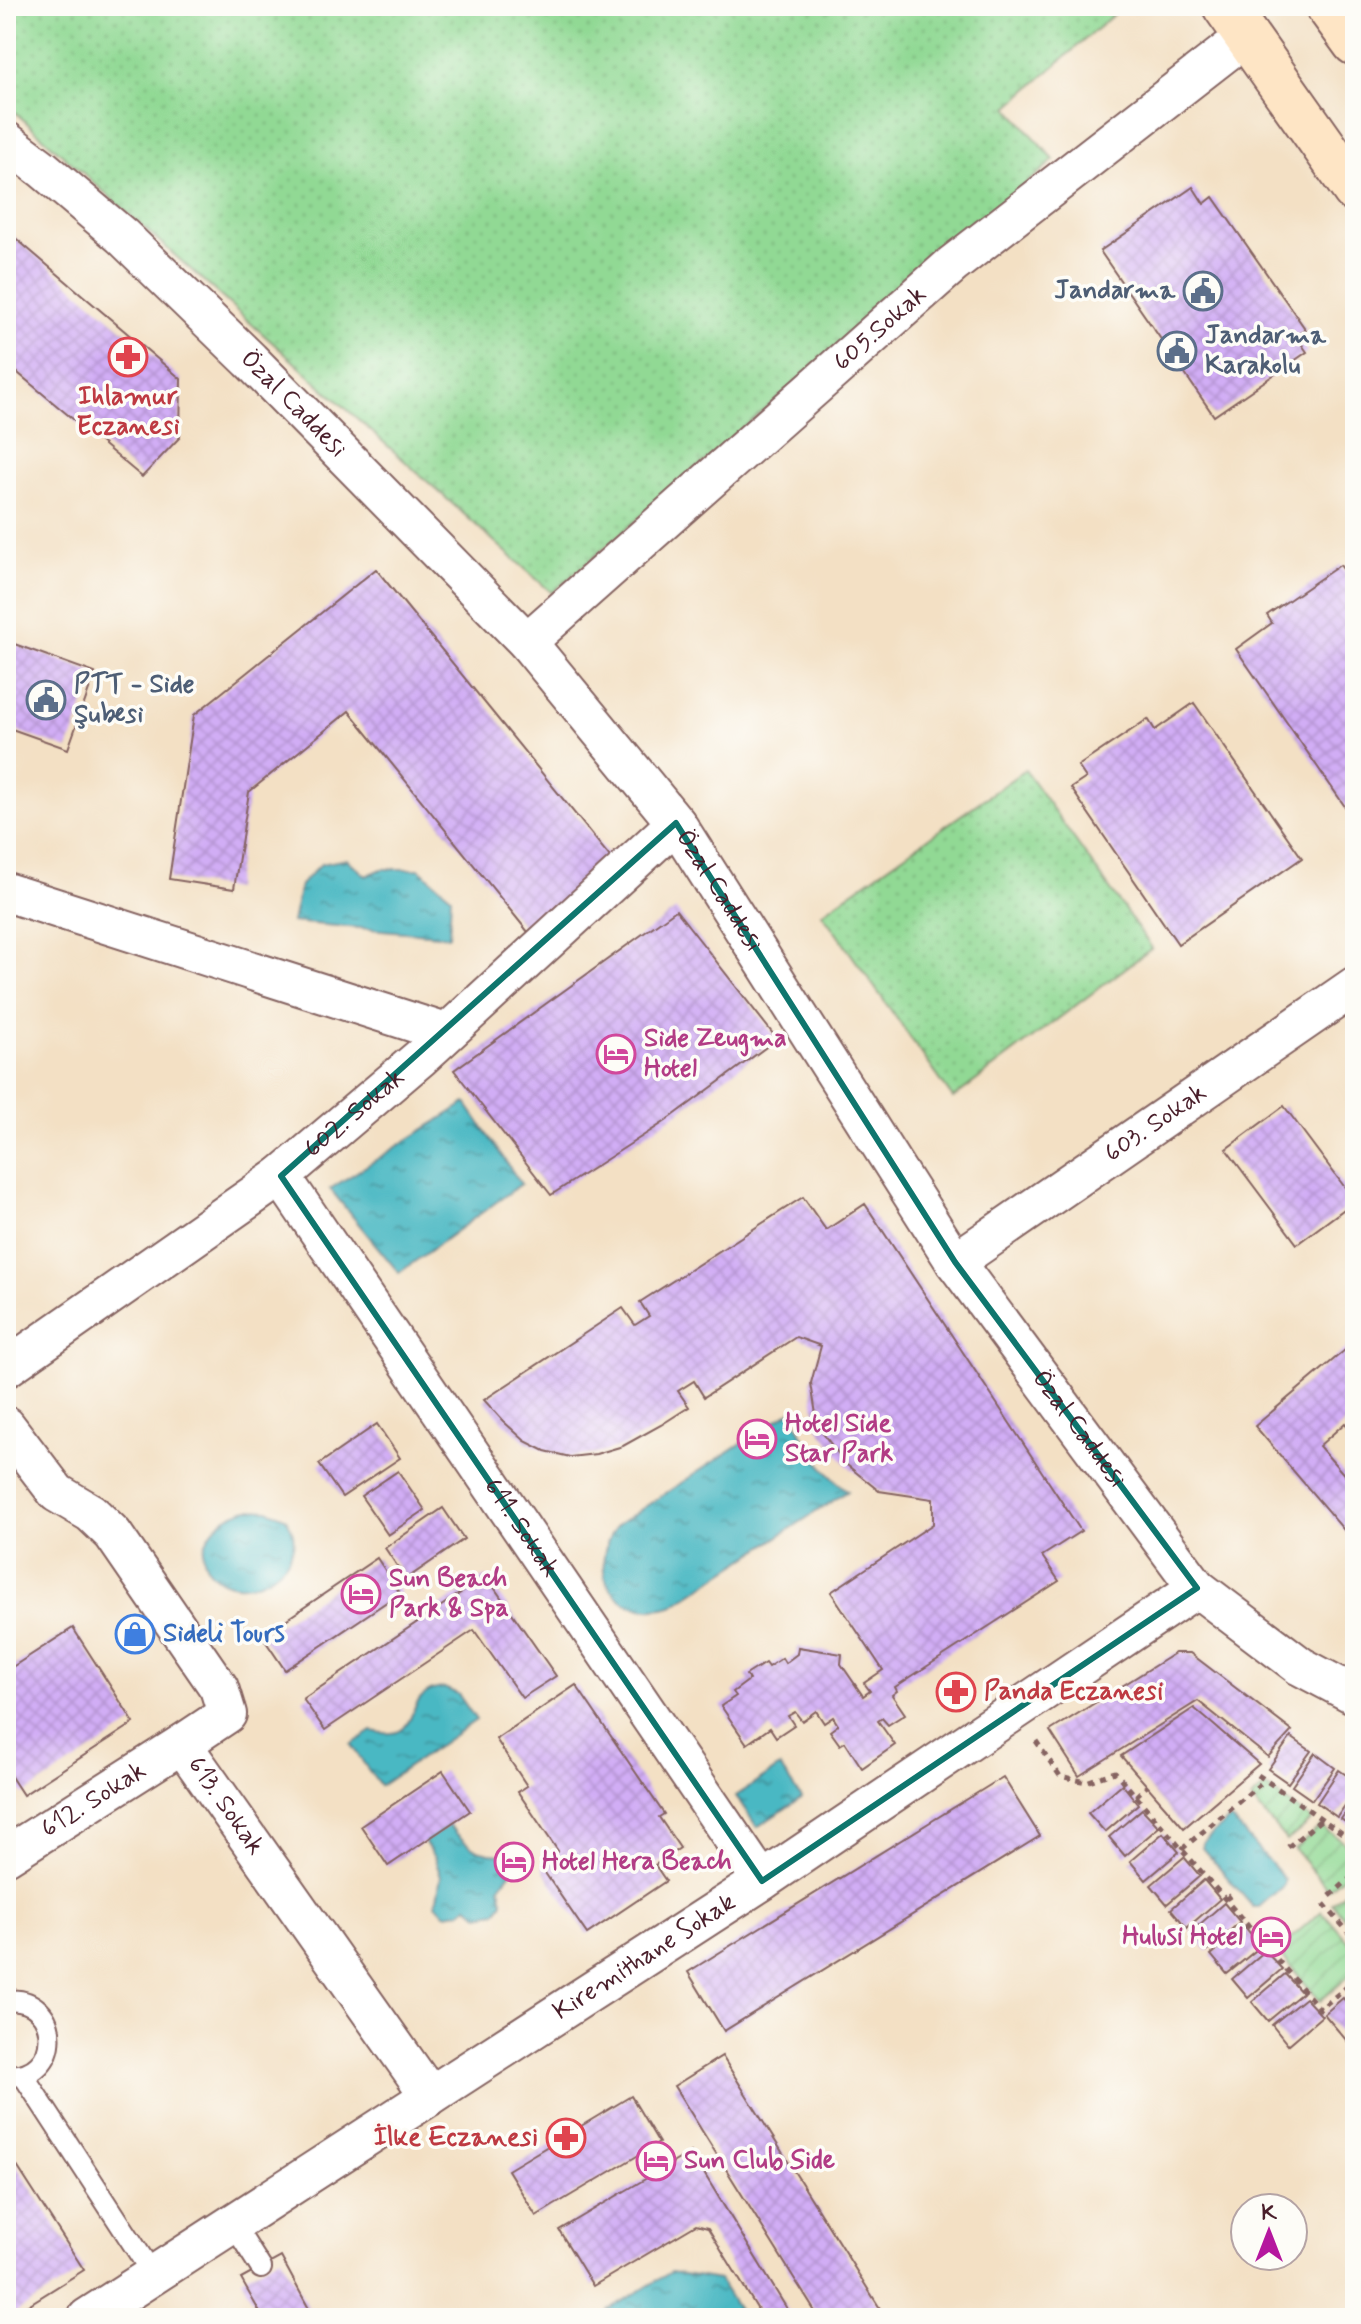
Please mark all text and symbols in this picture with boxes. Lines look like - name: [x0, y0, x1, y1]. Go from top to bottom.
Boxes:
- public building icon: Jandarma: [1182, 270, 1224, 312]
- place label: Jandarma: [1054, 274, 1176, 308]
- street label: 605.Sokak: [826, 278, 934, 379]
- place label: Jandarma Karakolu: [1205, 319, 1327, 383]
- public building icon: Jandarma Karakolu: [1156, 330, 1198, 372]
- pharmacy icon: Ihlamur Eczanesi: [107, 336, 149, 378]
- street label: Özal Caddesi: [233, 343, 354, 465]
- place label: Ihlamur Eczanesi: [76, 380, 180, 444]
- place label: PTT - Side Şubesi: [74, 668, 195, 732]
- public building icon: PTT - Side Şubesi: [25, 679, 67, 721]
- street label: Özal Caddesi: [667, 823, 770, 958]
- place label: Side Zeugma Hotel: [644, 1022, 787, 1086]
- hotel icon: Side Zeugma Hotel: [595, 1033, 637, 1075]
- street label: 602. Sokak: [297, 1061, 412, 1166]
- street label: 603. Sokak: [1098, 1076, 1214, 1171]
- street label: Özal Caddesi: [1024, 1363, 1134, 1495]
- place label: Hotel Side Star Park: [785, 1407, 893, 1471]
- hotel icon: Hotel Side Star Park: [736, 1418, 778, 1460]
- street label: 611. Sokak: [475, 1472, 567, 1584]
- place label: Sun Beach Park & Spa: [389, 1562, 509, 1626]
- hotel icon: Sun Beach Park & Spa: [340, 1573, 382, 1615]
- shop icon: Sideli Tours: [114, 1613, 156, 1655]
- place label: Sideli Tours: [163, 1617, 285, 1651]
- pharmacy icon: Panda Eczanesi: [935, 1671, 977, 1713]
- place label: Panda Eczanesi: [984, 1675, 1163, 1709]
- street label: 613. Sokak: [179, 1750, 272, 1862]
- street label: 612. Sokak: [35, 1754, 153, 1846]
- hotel icon: Hotel Hera Beach: [493, 1841, 535, 1883]
- place label: Hotel Hera Beach: [542, 1845, 732, 1879]
- street label: Kiremithane Sokak: [547, 1886, 742, 2029]
- hotel icon: Hulusi Hotel: [1250, 1916, 1292, 1958]
- place label: Hulusi Hotel: [1122, 1920, 1243, 1954]
- pharmacy icon: İlke Eczanesi: [545, 2117, 587, 2159]
- place label: İlke Eczanesi: [373, 2121, 538, 2155]
- hotel icon: Sun Club Side: [635, 2140, 677, 2182]
- place label: Sun Club Side: [684, 2144, 835, 2178]
- north arrow: [1229, 2192, 1309, 2272]
- text: K: [1261, 2200, 1277, 2228]

